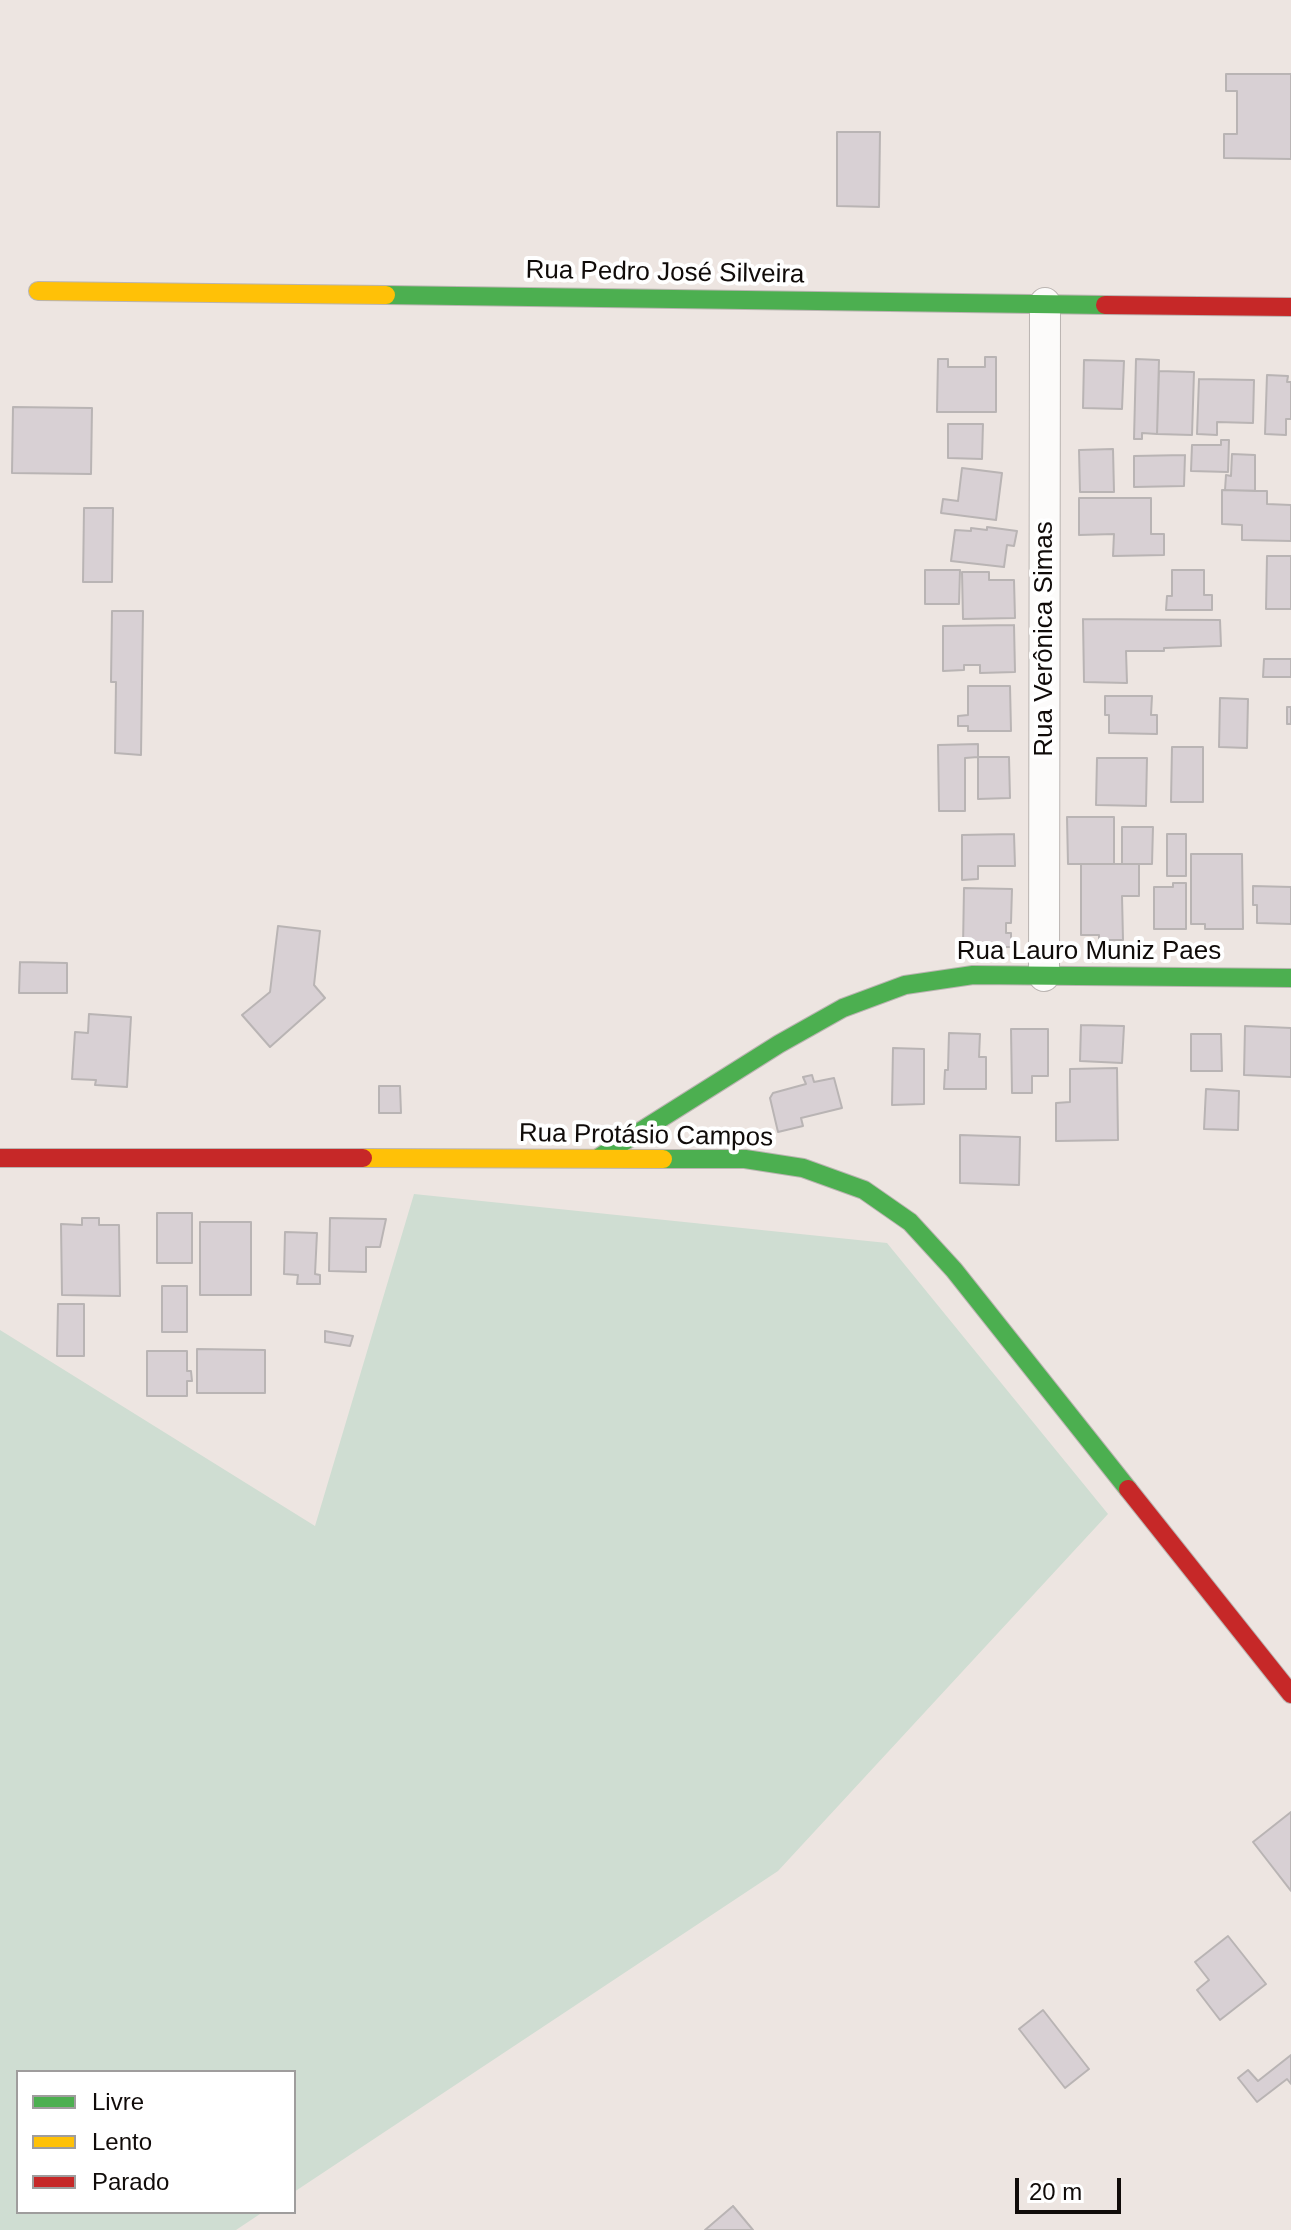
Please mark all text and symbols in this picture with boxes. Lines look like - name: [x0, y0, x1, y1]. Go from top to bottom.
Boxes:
- street label: Rua Pedro José Silveira: [525, 255, 805, 291]
- street label: Rua Verônica Simas: [1029, 521, 1061, 757]
- street label: Rua Lauro Muniz Paes: [957, 936, 1221, 968]
- street label: Rua Protásio Campos: [519, 1118, 773, 1154]
- legend: [16, 2070, 296, 2214]
- text: Livre: [92, 2088, 144, 2115]
- text: Lento: [92, 2128, 152, 2155]
- scale bar: [1019, 2162, 1125, 2212]
- text: Parado: [92, 2168, 169, 2195]
- text: 20 m: [1029, 2178, 1082, 2205]

